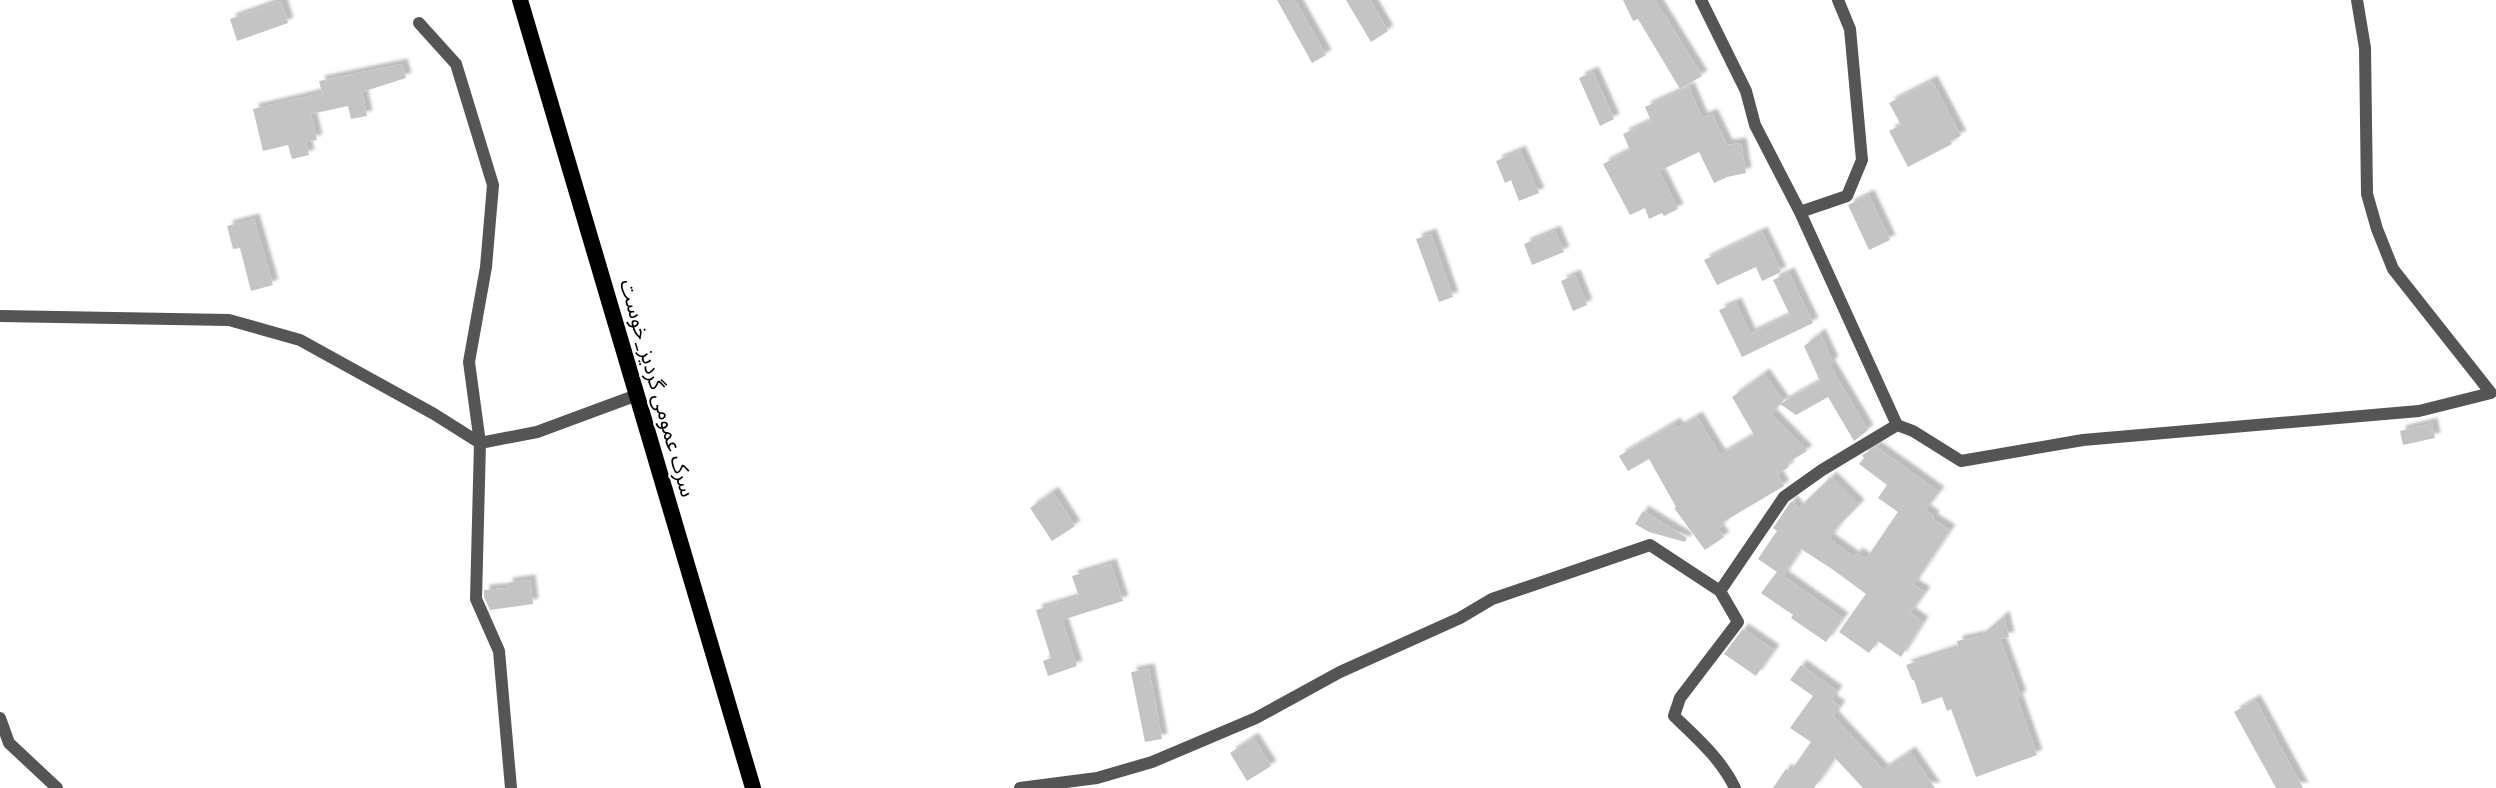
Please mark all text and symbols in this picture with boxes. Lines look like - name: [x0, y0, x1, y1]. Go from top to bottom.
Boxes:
- street label: سرک عمومی گردیز_خوست: [615, 276, 701, 500]

